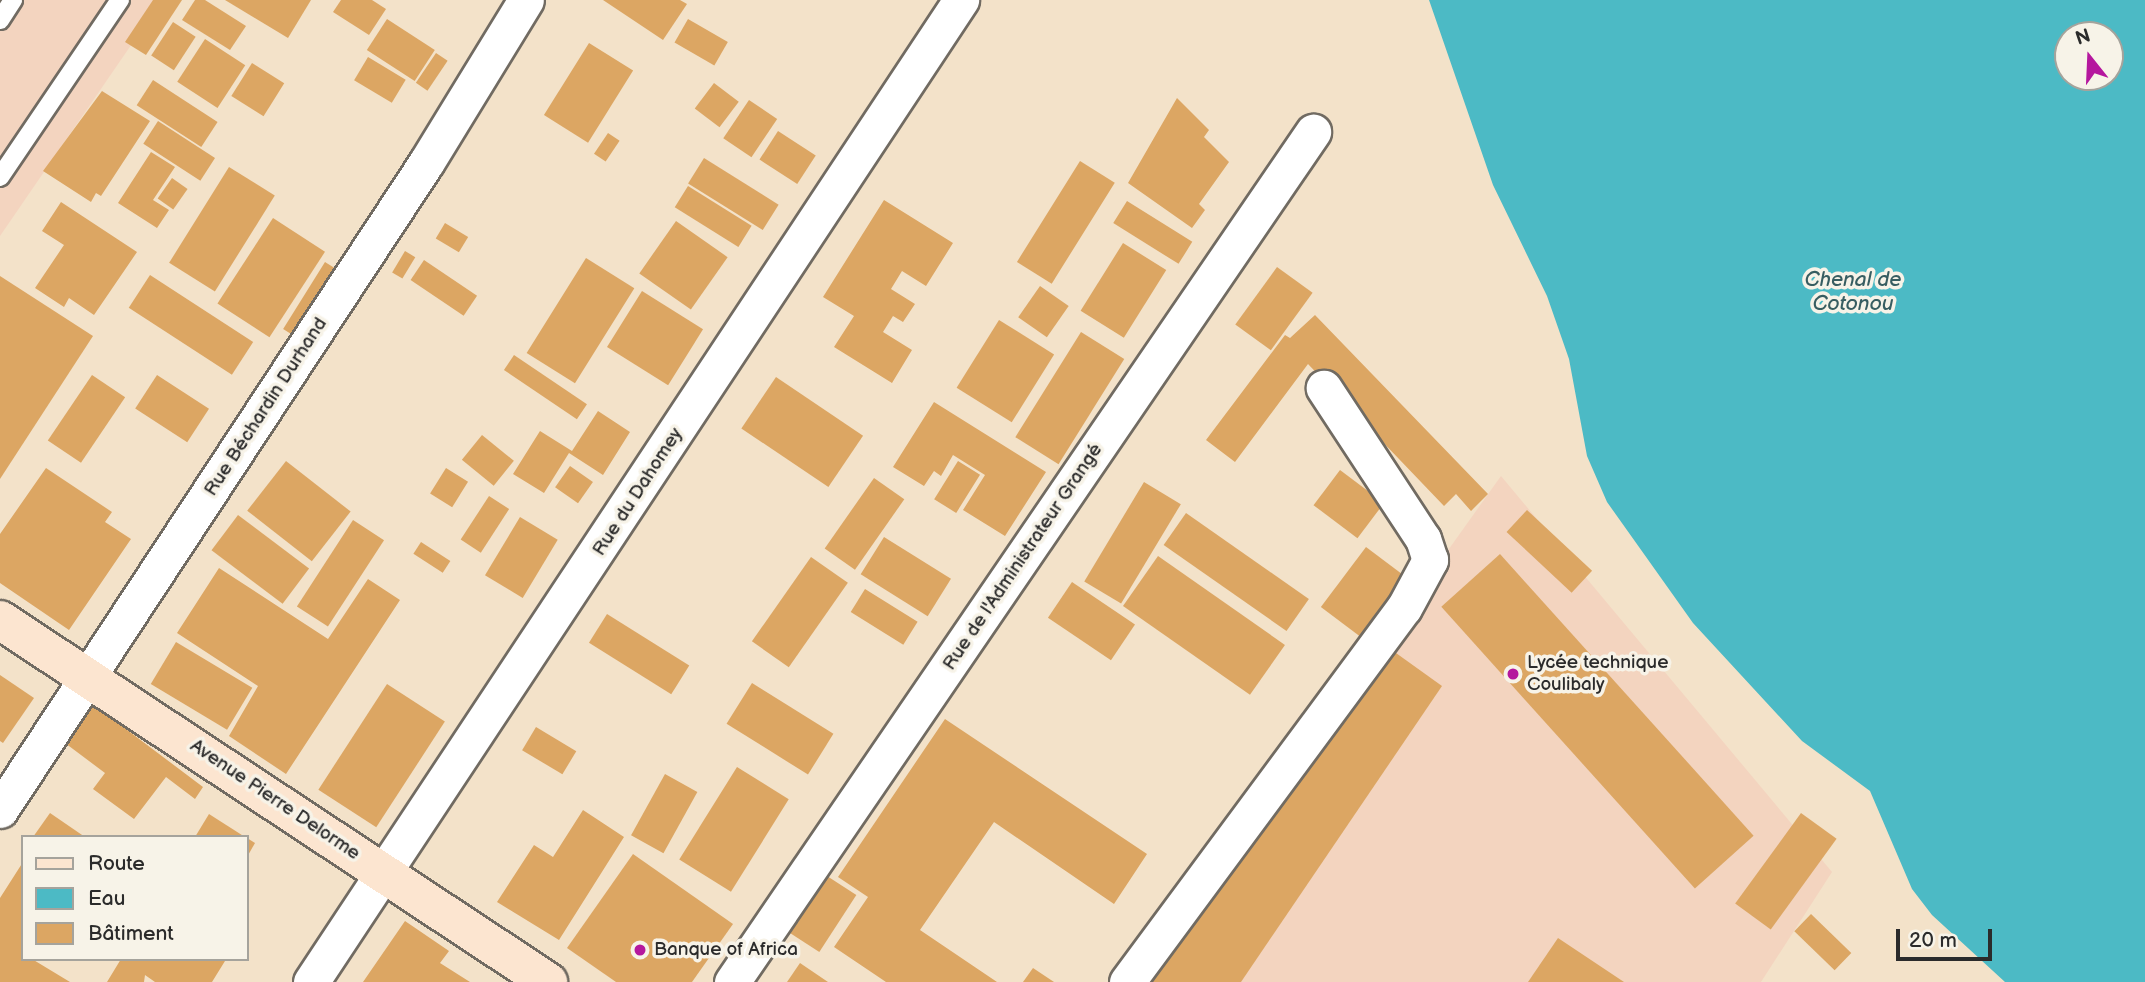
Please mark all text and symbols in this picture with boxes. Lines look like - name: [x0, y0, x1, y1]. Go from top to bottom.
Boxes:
- north arrow: [2054, 21, 2124, 91]
- text: N: [2073, 24, 2093, 51]
- water label: Chenal de Cotonou: [1805, 267, 1901, 317]
- street label: Rue Béchardin Durhand: [200, 314, 332, 500]
- street label: Rue du Dahomey: [588, 424, 688, 560]
- street label: Rue de l'Administrateur Grangé: [938, 439, 1108, 675]
- place label: Lycée technique Coulibaly: [1527, 652, 1668, 696]
- marker: Lycée technique Coulibaly: [1505, 666, 1521, 682]
- street label: Avenue Pierre Delorme: [186, 735, 364, 865]
- legend: [21, 835, 248, 961]
- text: Route: [88, 851, 145, 876]
- text: Eau: [88, 886, 125, 911]
- scale bar: [1900, 916, 1996, 960]
- text: Bâtiment: [88, 921, 174, 946]
- text: 20 m: [1909, 928, 1957, 953]
- place label: Banque of Africa: [654, 939, 798, 961]
- marker: Banque of Africa: [632, 942, 648, 958]

